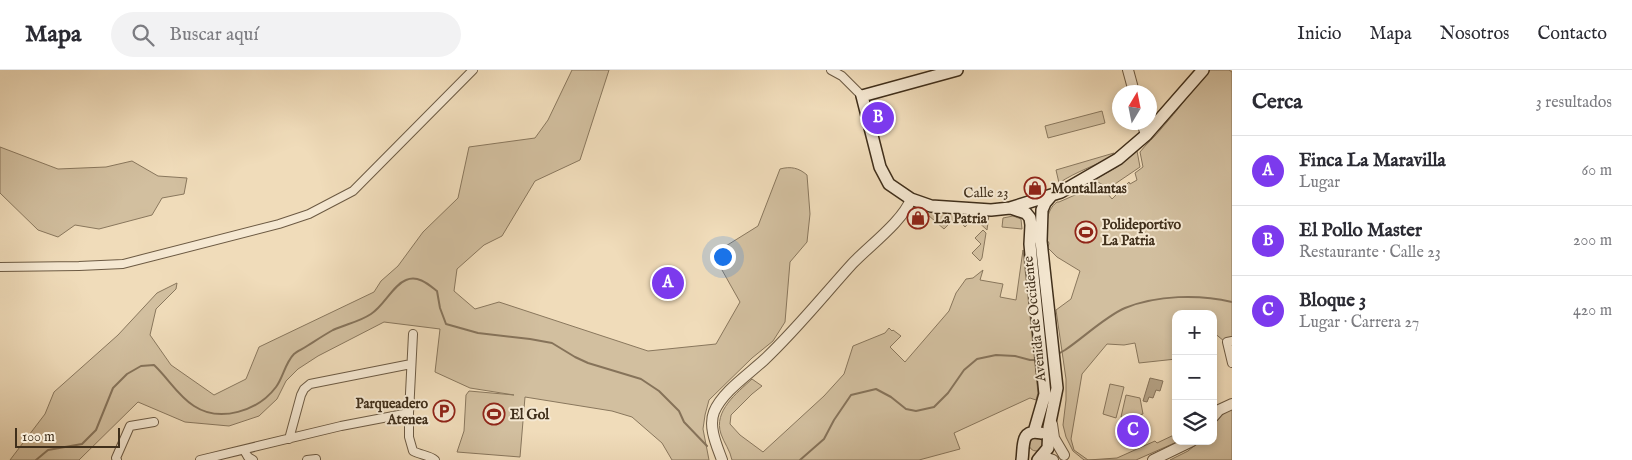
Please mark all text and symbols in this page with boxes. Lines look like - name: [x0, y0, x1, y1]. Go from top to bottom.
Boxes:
- search box: [111, 12, 461, 57]
- text: Mapa: [25, 19, 81, 50]
- icon: search: [129, 21, 157, 49]
- text: Buscar aquí: [169, 23, 258, 47]
- text: Inicio: [1297, 23, 1342, 46]
- text: Mapa: [1370, 23, 1412, 46]
- text: Nosotros: [1440, 23, 1509, 46]
- text: Contacto: [1537, 23, 1607, 46]
- north arrow: [1112, 85, 1157, 130]
- text: Cerca: [1252, 89, 1302, 116]
- text: 3 resultados: [1536, 93, 1612, 113]
- pin: B: [862, 99, 894, 137]
- text: Finca La Maravilla: [1299, 149, 1446, 173]
- text: A: [1263, 161, 1273, 181]
- text: 60 m: [1582, 161, 1612, 181]
- text: Lugar: [1299, 173, 1340, 193]
- shop icon: Montallantas: [1023, 176, 1047, 200]
- place label: Montallantas: [1051, 180, 1127, 198]
- street label: Calle 23: [963, 184, 1009, 202]
- shop icon: La Patria: [906, 206, 930, 230]
- place label: La Patria: [934, 210, 988, 228]
- place label: Polideportivo La Patria: [1102, 216, 1182, 250]
- text: El Pollo Master: [1299, 219, 1422, 243]
- sports icon: Polideportivo La Patria: [1074, 220, 1098, 244]
- text: B: [1263, 231, 1273, 251]
- text: 200 m: [1573, 231, 1612, 251]
- text: Restaurante · Calle 23: [1299, 243, 1441, 263]
- your location: [710, 244, 736, 270]
- street label: Avenida de Occidente: [1019, 255, 1051, 384]
- pin: A: [652, 264, 684, 302]
- text: Bloque 3: [1299, 289, 1366, 313]
- text: C: [1262, 301, 1274, 321]
- text: 420 m: [1573, 301, 1612, 321]
- map controls: [1172, 310, 1217, 445]
- button: +: [1172, 310, 1217, 355]
- text: Lugar · Carrera 27: [1299, 313, 1419, 333]
- button: −: [1172, 355, 1217, 400]
- place label: Parqueadero Atenea: [356, 395, 429, 429]
- parking icon: Parqueadero Atenea: [432, 399, 456, 423]
- button: layers: [1172, 400, 1217, 445]
- sports icon: El Gol: [482, 402, 506, 426]
- place label: El Gol: [510, 406, 550, 424]
- pin: C: [1117, 412, 1149, 450]
- scale bar: [15, 425, 120, 448]
- text: 100 m: [22, 428, 55, 446]

